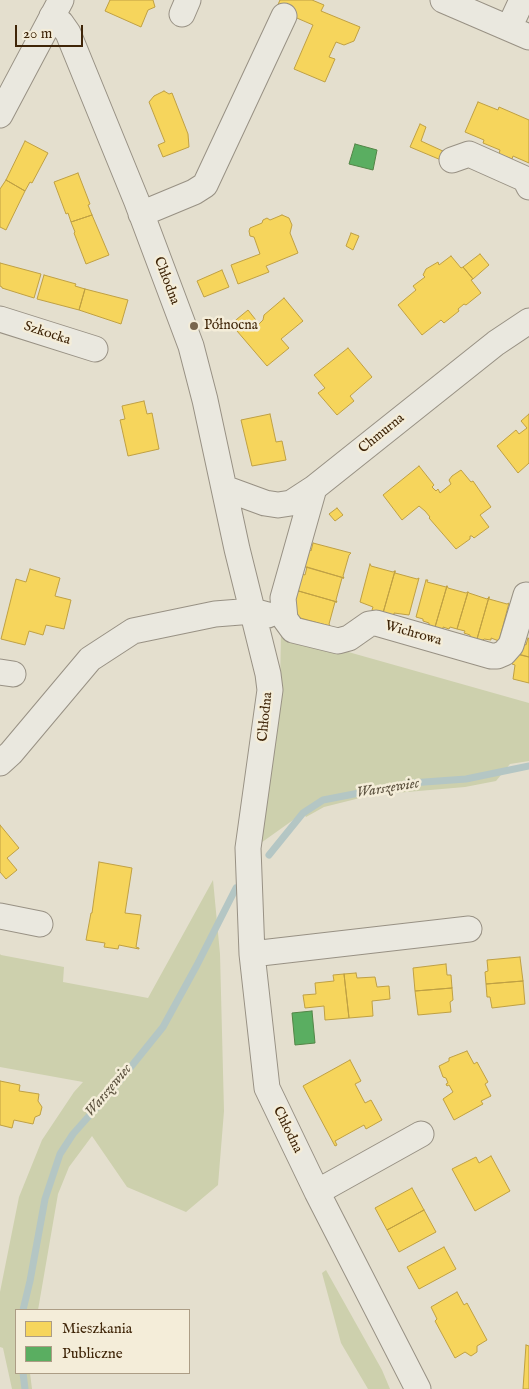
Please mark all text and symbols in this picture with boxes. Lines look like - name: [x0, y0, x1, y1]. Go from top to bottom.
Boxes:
- scale bar: [18, 15, 85, 47]
- text: 20 m: [23, 24, 52, 43]
- street label: Chłodna: [149, 255, 183, 307]
- place label: Północna: [204, 318, 258, 334]
- street label: Szkocka: [22, 319, 72, 349]
- marker: Północna: [188, 320, 200, 332]
- street label: Chmurna: [356, 410, 408, 458]
- street label: Wichrowa: [383, 618, 443, 650]
- street label: Chłodna: [255, 691, 277, 743]
- water label: Warszewiec: [355, 775, 421, 803]
- water label: Warszewiec: [82, 1061, 136, 1121]
- street label: Chłodna: [269, 1104, 305, 1156]
- legend: [15, 1309, 190, 1374]
- text: Mieszkania: [62, 1319, 132, 1338]
- text: Publiczne: [62, 1344, 123, 1363]

